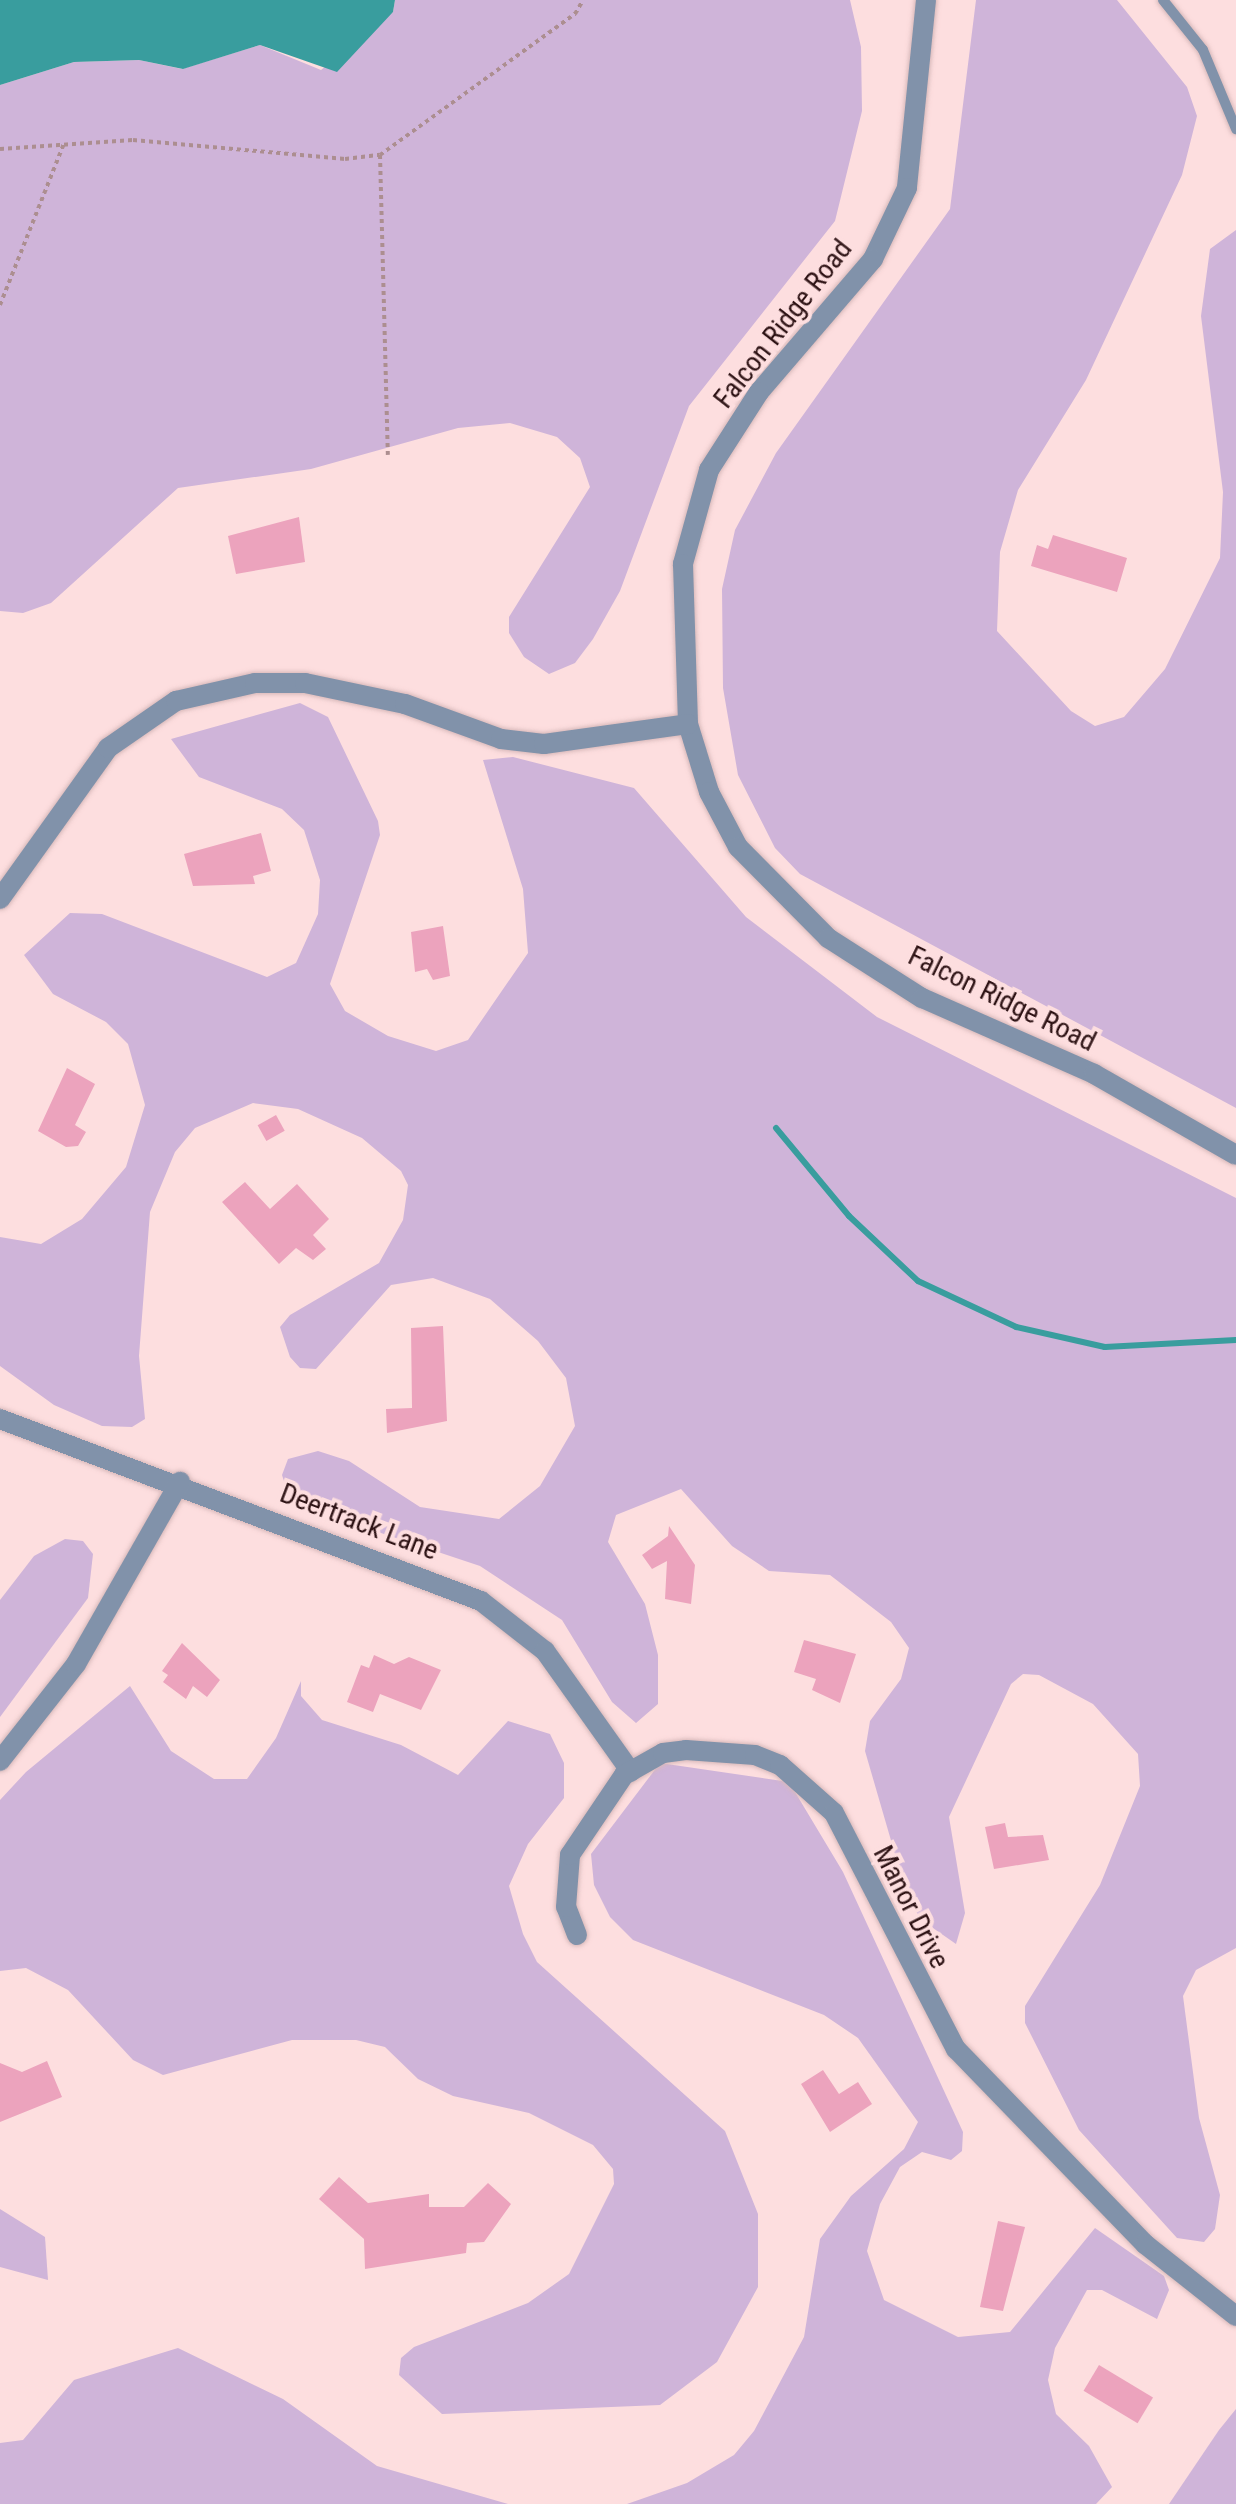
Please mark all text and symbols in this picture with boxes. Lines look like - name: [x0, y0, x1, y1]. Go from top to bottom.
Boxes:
- street label: Falcon Ridge Road: [707, 233, 859, 415]
- street label: Falcon Ridge Road: [903, 939, 1101, 1059]
- street label: Deertrack Lane: [275, 1476, 443, 1568]
- street label: Manor Drive: [866, 1840, 956, 1974]

